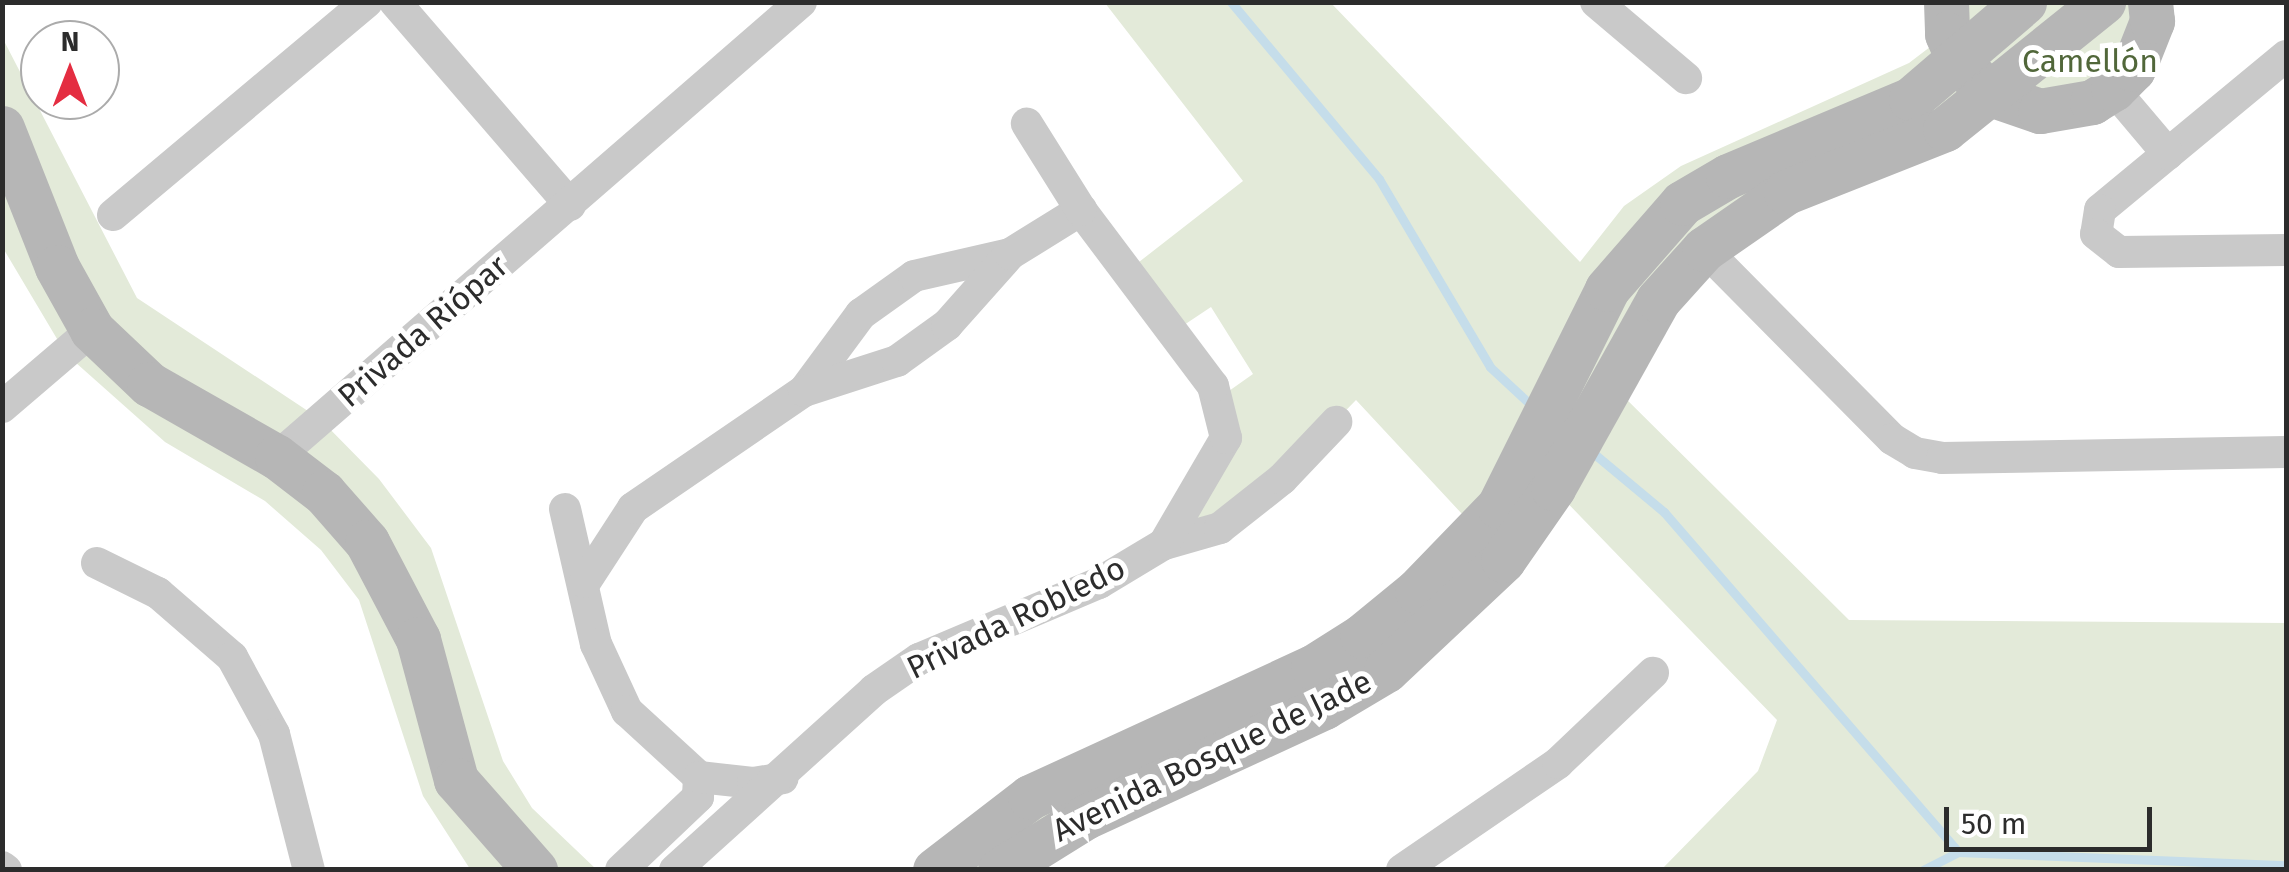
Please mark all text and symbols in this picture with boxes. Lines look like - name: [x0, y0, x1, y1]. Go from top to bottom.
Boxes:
- north arrow: [20, 20, 120, 120]
- text: N: [61, 25, 79, 58]
- park label: Camellón: [2022, 42, 2158, 80]
- street label: Privada Riópar: [330, 247, 516, 415]
- street label: Privada Robledo: [901, 549, 1131, 687]
- street label: Avenida Bosque de Jade: [1046, 662, 1378, 850]
- scale bar: [1949, 787, 2156, 849]
- text: 50 m: [1961, 806, 2026, 842]

